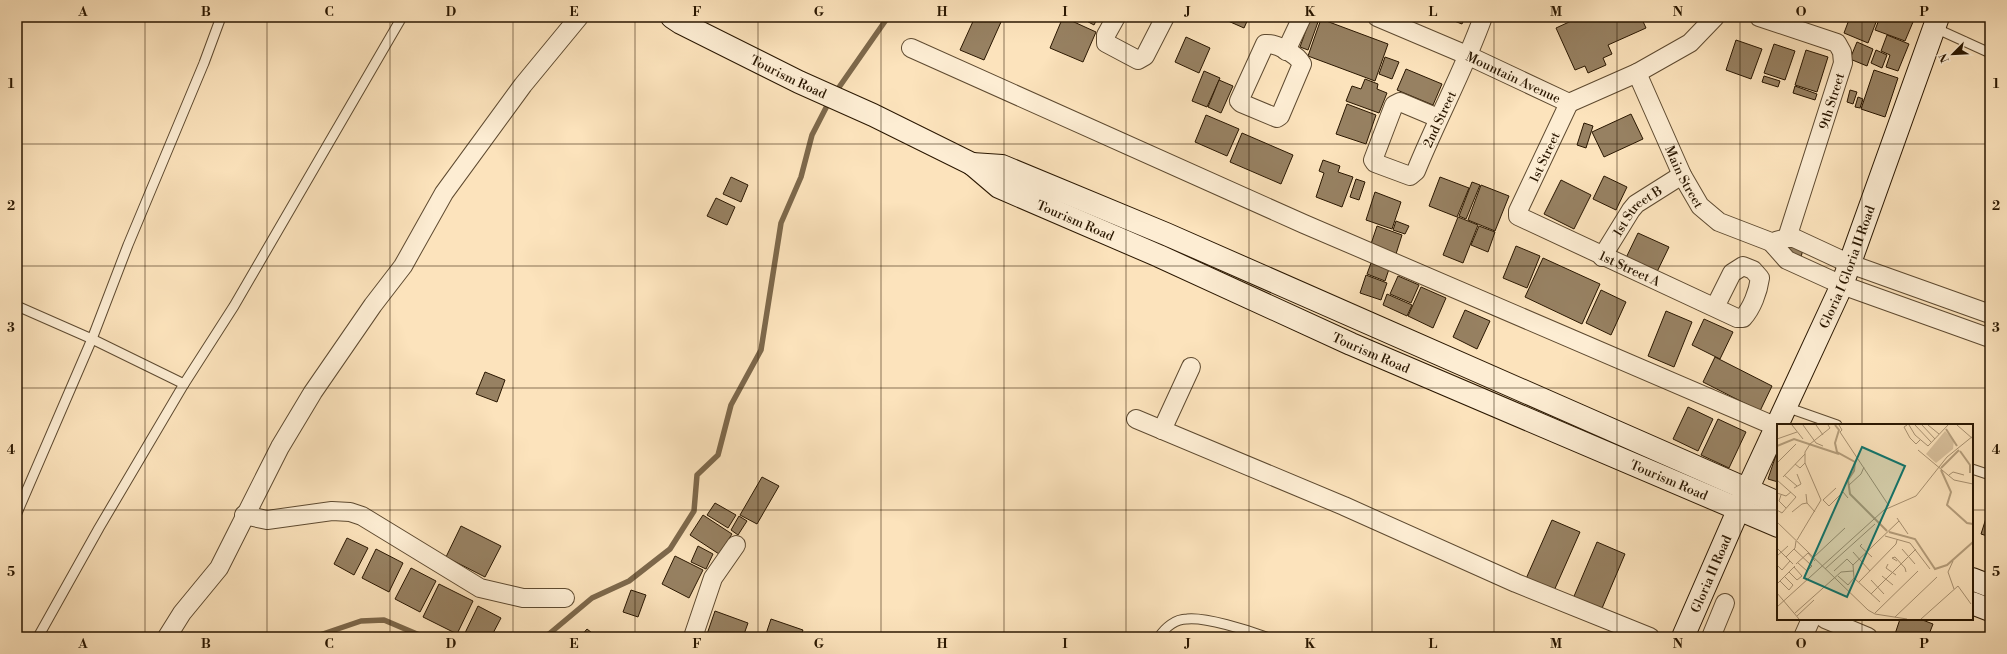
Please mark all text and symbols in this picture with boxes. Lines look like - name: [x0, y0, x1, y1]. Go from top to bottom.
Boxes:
- text: A: [77, 4, 88, 20]
- text: B: [201, 4, 211, 20]
- text: C: [324, 4, 334, 20]
- text: D: [446, 4, 456, 20]
- text: E: [569, 4, 579, 20]
- text: F: [692, 4, 702, 20]
- text: G: [814, 4, 825, 20]
- text: H: [937, 4, 948, 20]
- text: I: [1062, 4, 1068, 20]
- text: J: [1183, 4, 1191, 20]
- text: K: [1305, 4, 1316, 20]
- text: L: [1429, 4, 1438, 20]
- text: M: [1550, 4, 1562, 20]
- text: N: [1673, 4, 1684, 20]
- text: O: [1796, 4, 1807, 20]
- text: P: [1919, 4, 1929, 20]
- north arrow: [1933, 34, 1973, 74]
- street label: Mountain Avenue: [1463, 49, 1563, 107]
- text: N: [1936, 51, 1953, 64]
- street label: Tourism Road: [747, 52, 830, 103]
- street label: 9th Street: [1816, 71, 1848, 132]
- text: 1: [8, 76, 15, 92]
- text: 1: [1993, 76, 2000, 92]
- street label: 2nd Street: [1420, 88, 1460, 150]
- street label: 1st Street: [1526, 129, 1564, 185]
- street label: Main Street: [1661, 143, 1707, 212]
- street label: 1st Street B: [1610, 183, 1665, 240]
- street label: Tourism Road: [1034, 197, 1117, 245]
- text: 2: [7, 198, 15, 214]
- text: 2: [1992, 198, 2000, 214]
- street label: Gloria I Gloria II Road: [1816, 203, 1879, 331]
- street label: 1st Street A: [1596, 248, 1664, 291]
- text: 3: [7, 320, 15, 336]
- text: 3: [1992, 320, 2000, 336]
- street label: Tourism Road: [1329, 329, 1413, 377]
- inset map: [1777, 424, 1973, 620]
- text: 4: [7, 442, 16, 458]
- text: 4: [1992, 442, 2001, 458]
- street label: Tourism Road: [1628, 457, 1711, 504]
- street label: Gloria II Road: [1688, 532, 1736, 615]
- text: 5: [7, 564, 15, 580]
- text: 5: [1992, 564, 2000, 580]
- text: A: [77, 636, 88, 652]
- text: B: [201, 636, 211, 652]
- text: C: [324, 636, 334, 652]
- text: D: [446, 636, 456, 652]
- text: E: [569, 636, 579, 652]
- text: F: [692, 636, 702, 652]
- text: G: [814, 636, 825, 652]
- text: H: [937, 636, 948, 652]
- text: I: [1062, 636, 1068, 652]
- text: J: [1183, 636, 1191, 652]
- text: K: [1305, 636, 1316, 652]
- text: L: [1429, 636, 1438, 652]
- text: M: [1550, 636, 1562, 652]
- text: N: [1673, 636, 1684, 652]
- text: O: [1796, 636, 1807, 652]
- text: P: [1919, 636, 1929, 652]

